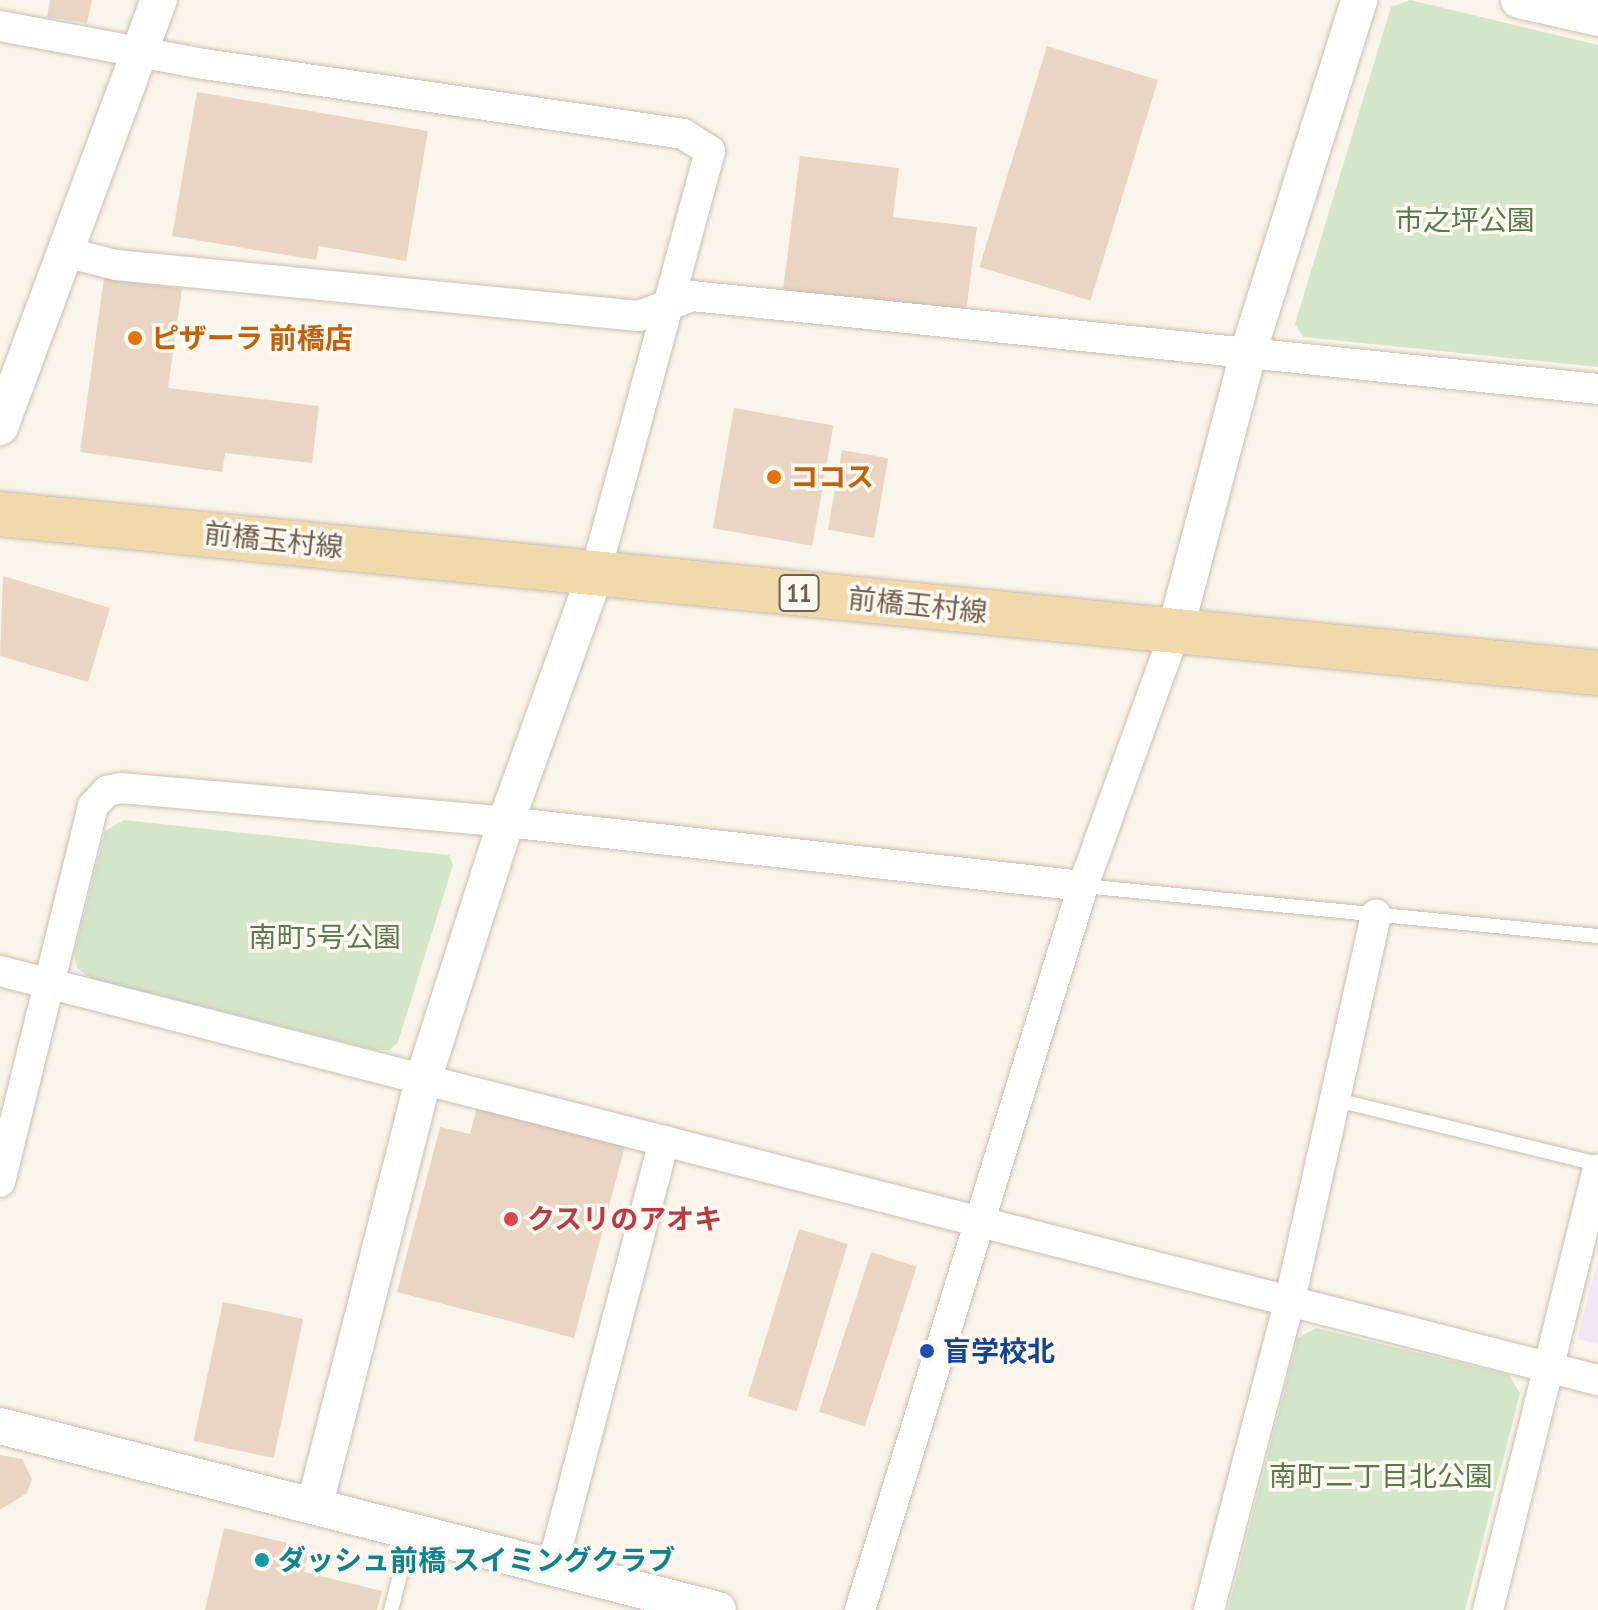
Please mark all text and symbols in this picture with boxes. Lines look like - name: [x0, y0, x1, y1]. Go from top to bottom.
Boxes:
- park label: 市之坪公園: [1395, 203, 1535, 237]
- place label: ピザーラ 前橋店: [151, 321, 353, 355]
- marker: ピザーラ 前橋店: [126, 329, 144, 347]
- place label: ココス: [790, 460, 874, 494]
- marker: ココス: [765, 468, 783, 486]
- street label: 前橋玉村線: [203, 516, 345, 564]
- road number: 11: [777, 571, 821, 615]
- street label: 前橋玉村線: [847, 581, 989, 629]
- park label: 南町5号公園: [249, 920, 401, 954]
- place label: クスリのアオキ: [527, 1202, 723, 1236]
- marker: クスリのアオキ: [502, 1210, 520, 1228]
- place label: 盲学校北: [943, 1334, 1055, 1368]
- marker: 盲学校北: [918, 1342, 936, 1360]
- park label: 南町二丁目北公園: [1269, 1459, 1493, 1493]
- place label: ダッシュ前橋 スイミングクラブ: [278, 1543, 676, 1577]
- marker: ダッシュ前橋 スイミングクラブ: [253, 1551, 271, 1569]

